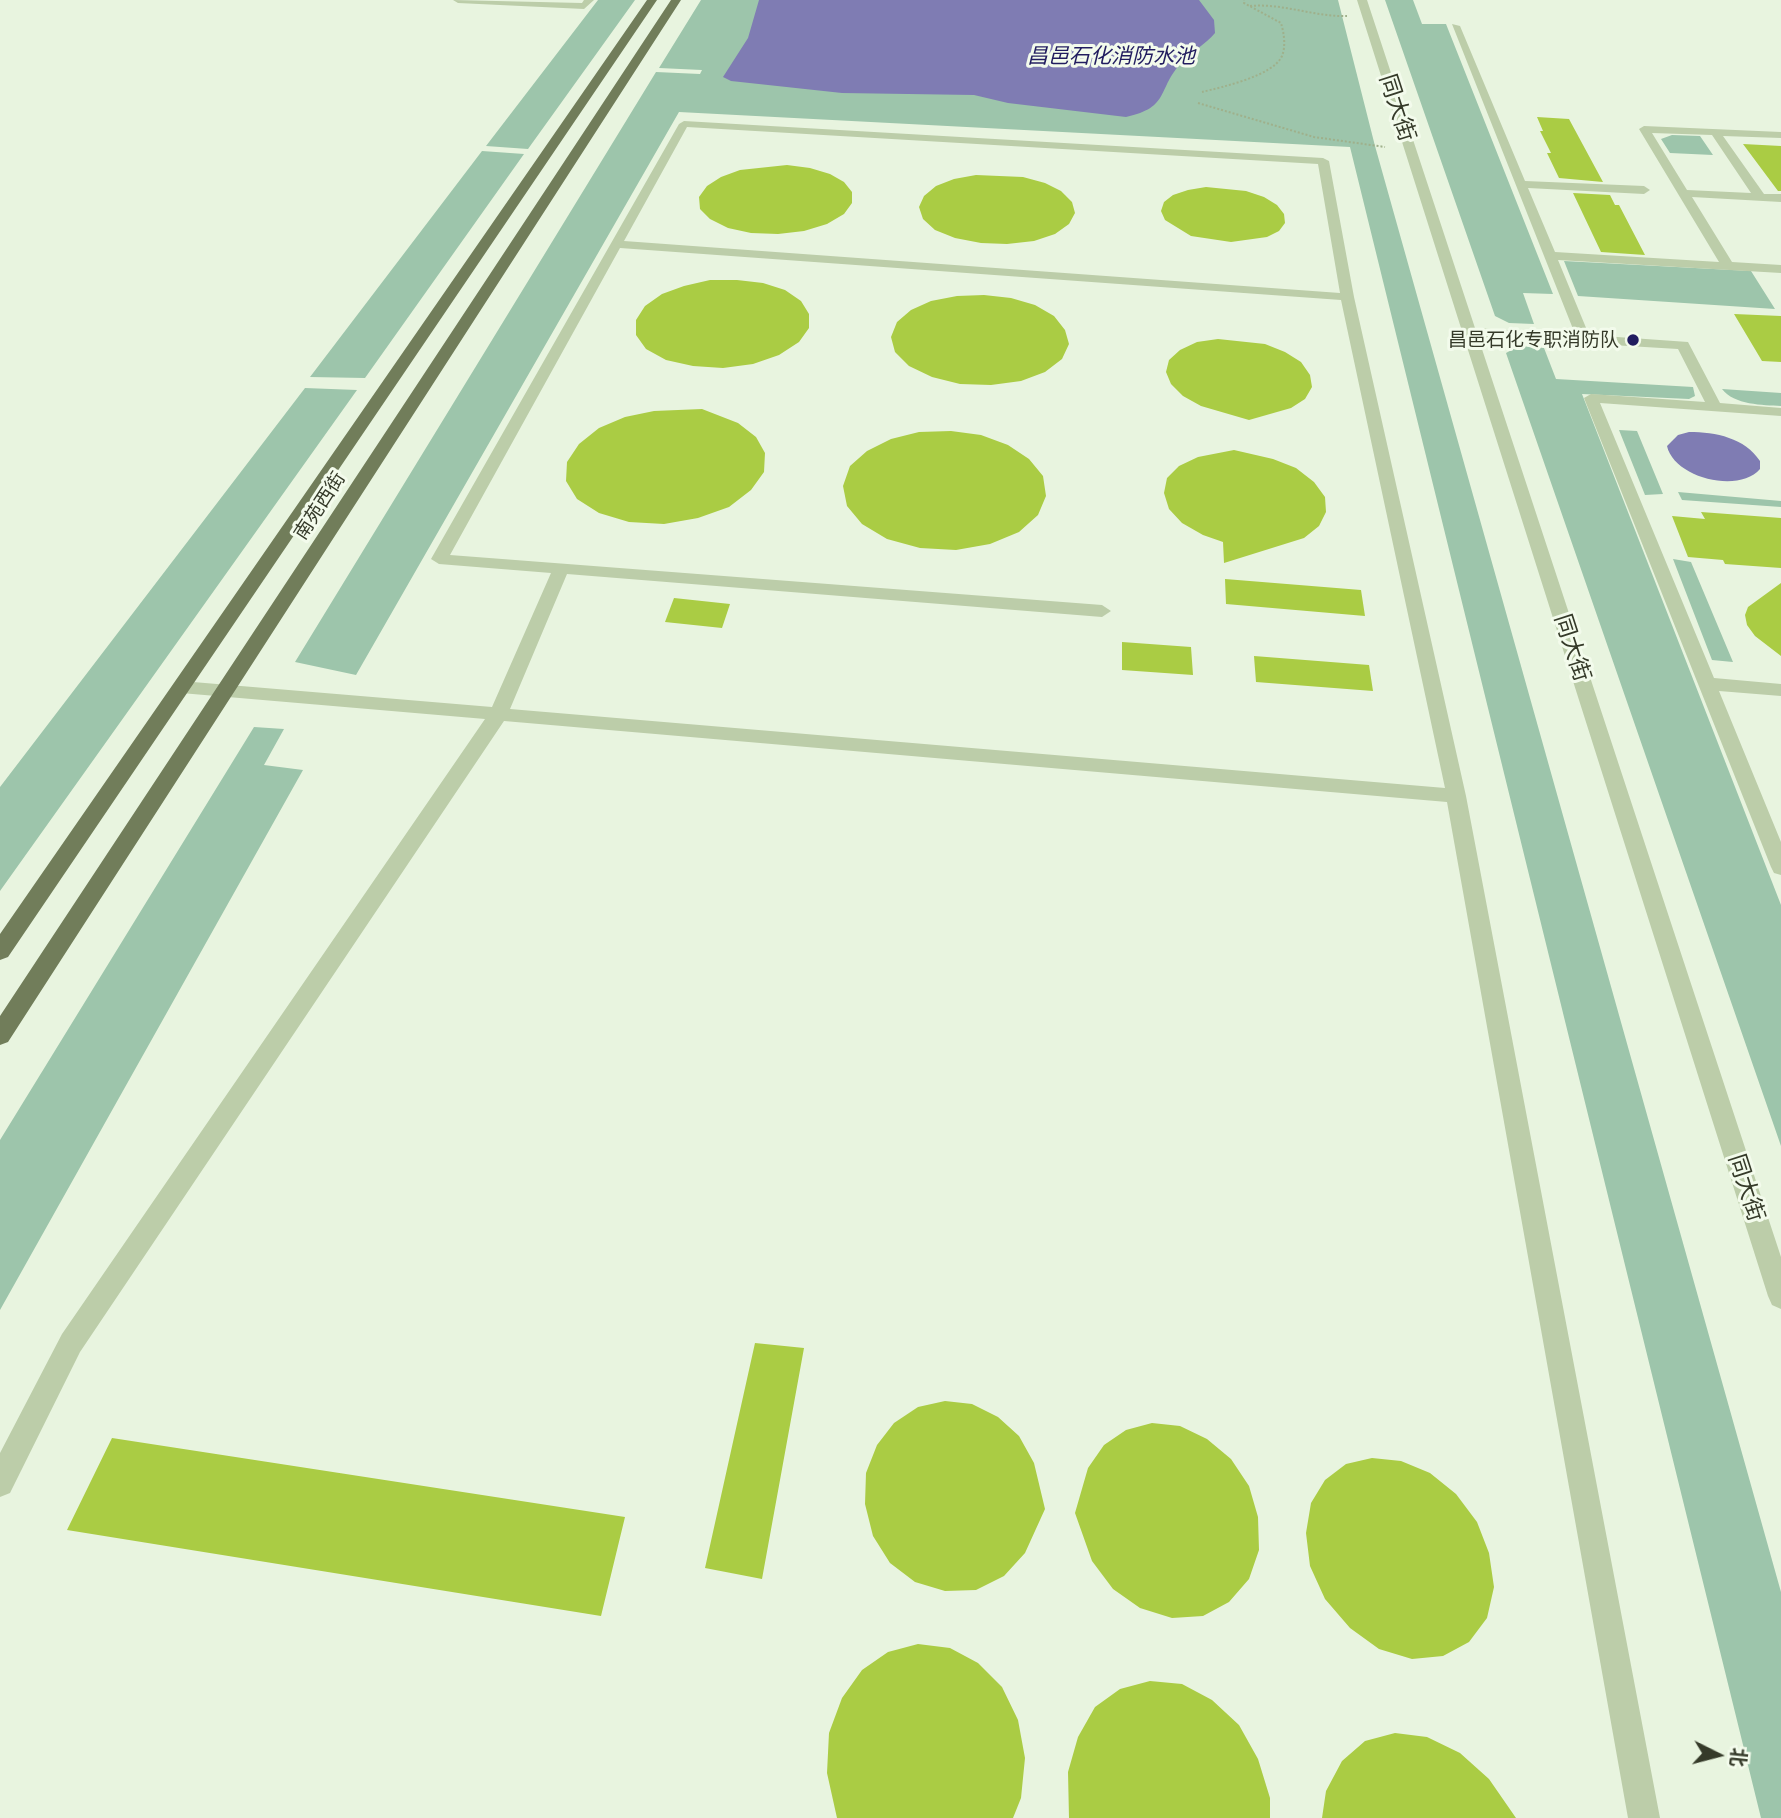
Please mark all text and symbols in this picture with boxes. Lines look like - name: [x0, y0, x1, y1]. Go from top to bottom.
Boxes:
- water label: 昌邑石化消防水池: [1027, 44, 1195, 70]
- street label: 同大街: [1373, 71, 1421, 145]
- place label: 昌邑石化专职消防队: [1448, 329, 1619, 351]
- marker: 昌邑石化专职消防队: [1625, 332, 1641, 348]
- street label: 南苑西街: [290, 468, 350, 544]
- street label: 同大街: [1548, 611, 1596, 685]
- street label: 同大街: [1722, 1151, 1770, 1225]
- north arrow: [1683, 1720, 1753, 1790]
- text: 北: [1726, 1746, 1752, 1768]

